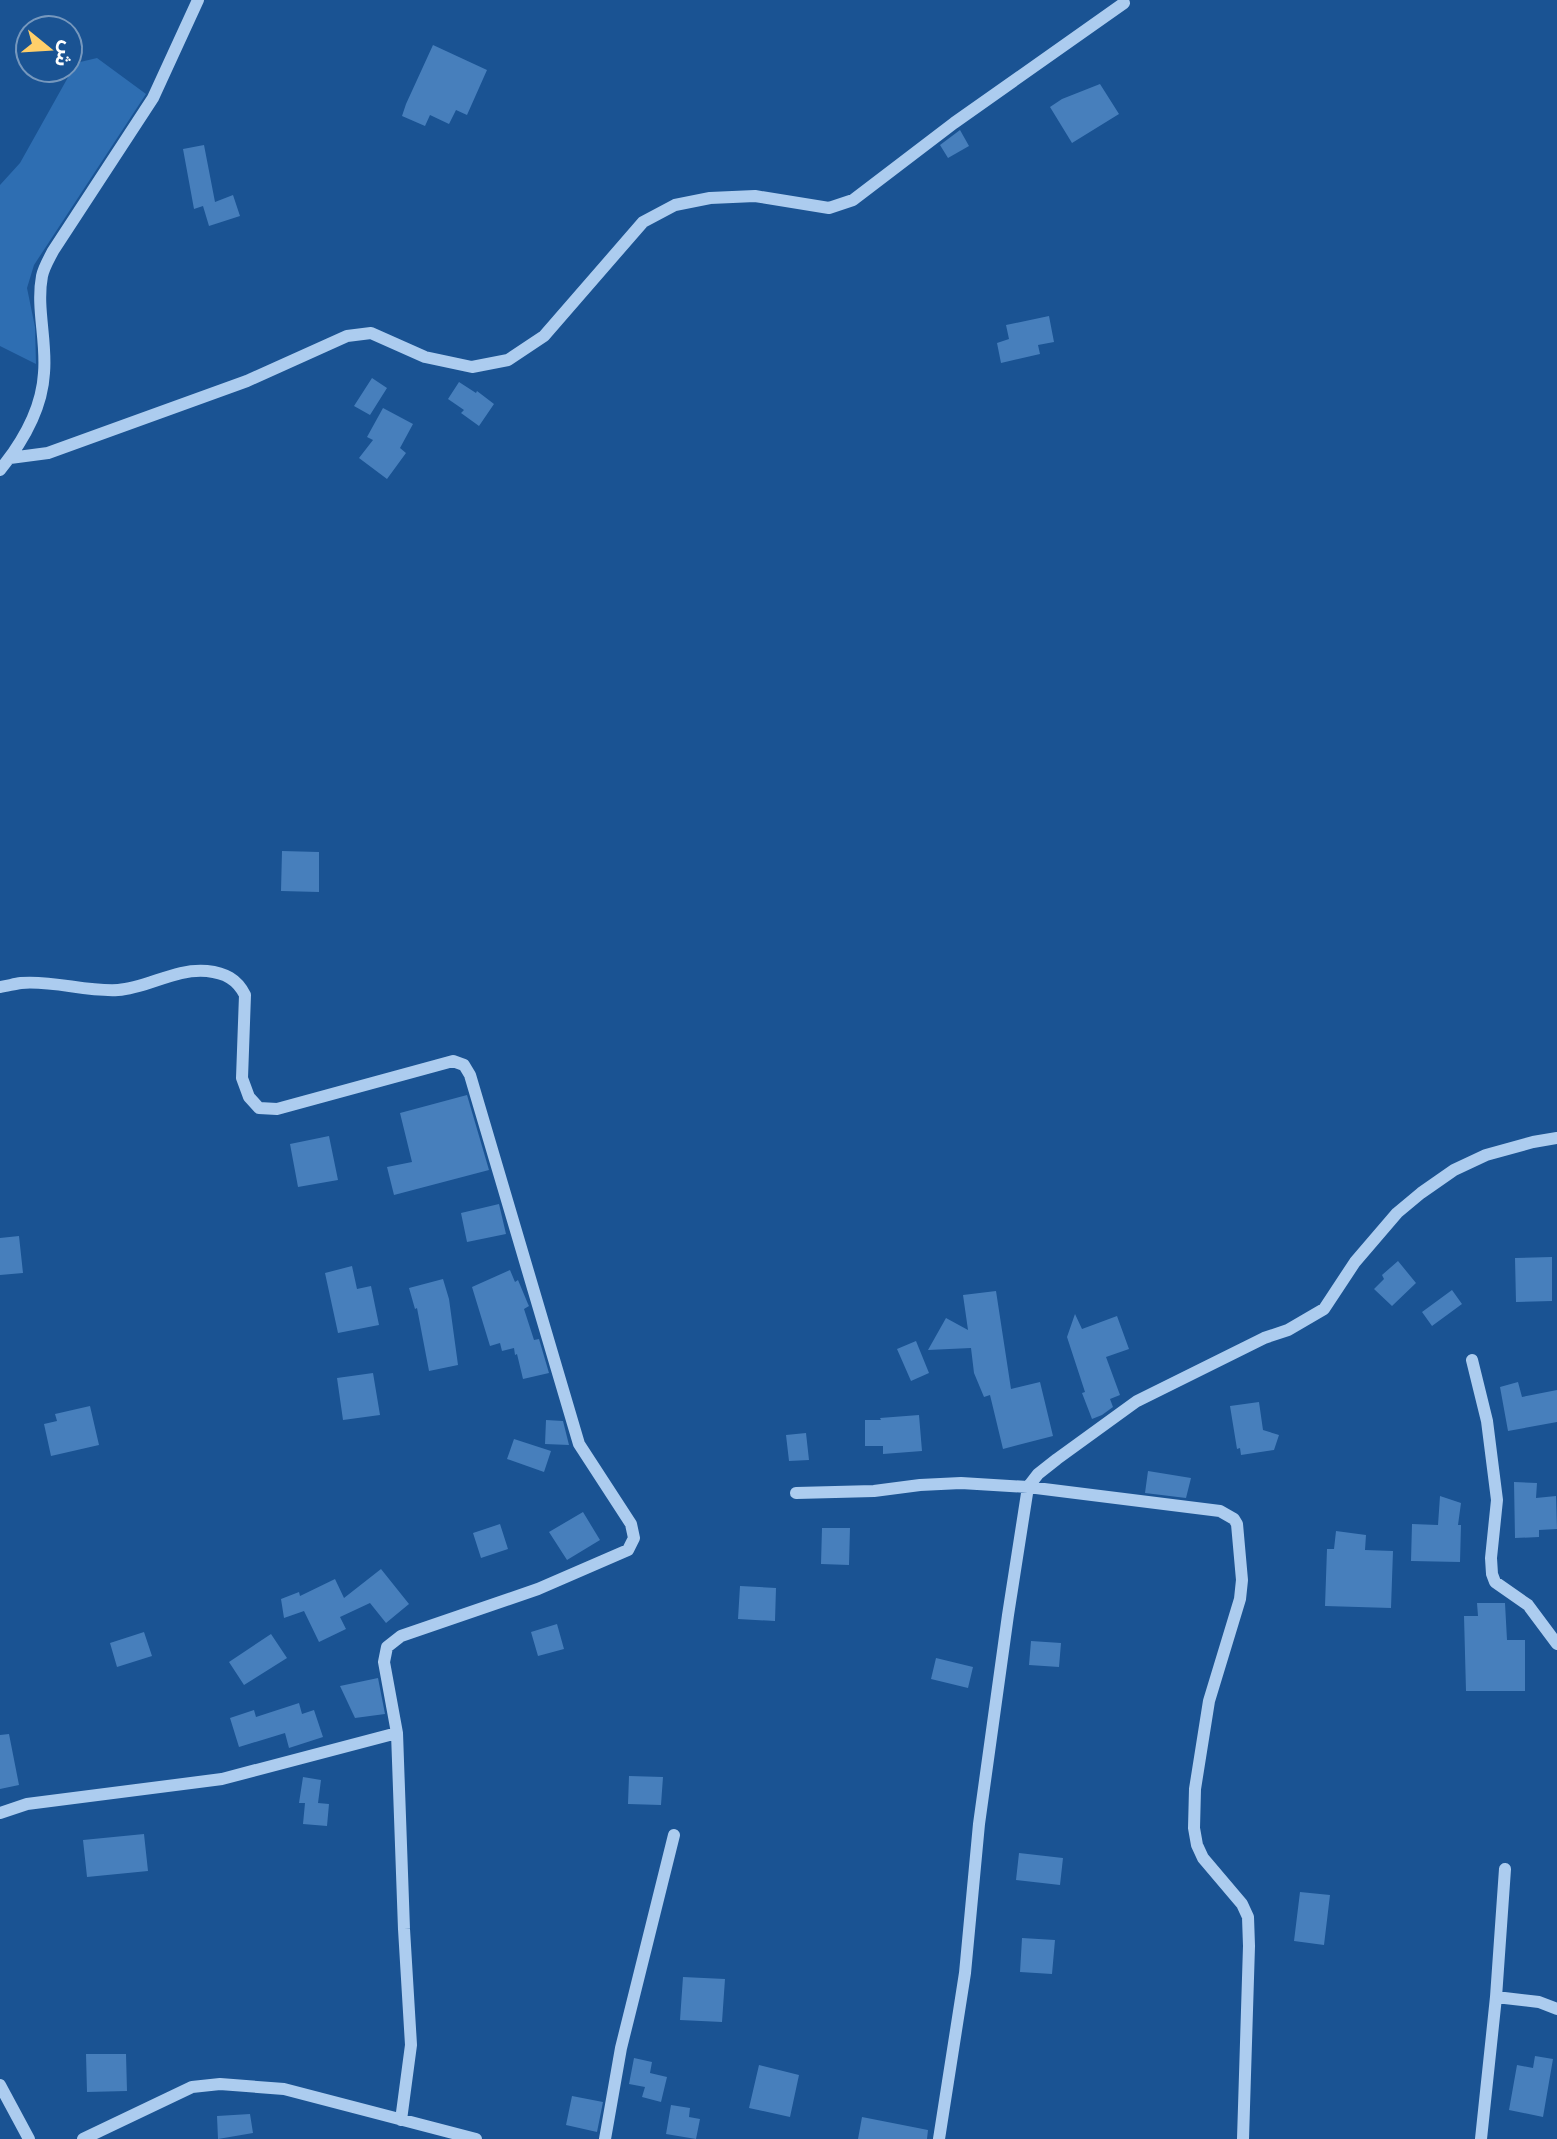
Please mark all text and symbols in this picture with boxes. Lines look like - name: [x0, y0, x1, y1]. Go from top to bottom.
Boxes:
- north arrow: [14, 14, 84, 84]
- text: ش: [50, 38, 81, 70]

